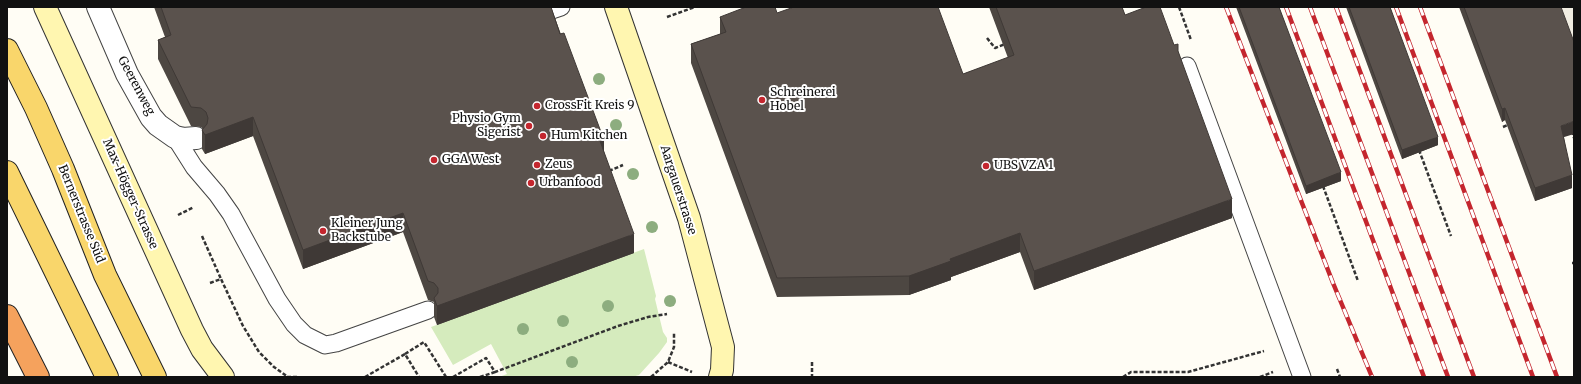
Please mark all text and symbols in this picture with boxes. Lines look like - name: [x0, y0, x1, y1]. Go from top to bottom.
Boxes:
- street label: Geerenweg: [115, 54, 157, 118]
- place label: Schreinerei Hobel: [770, 86, 836, 114]
- marker: Schreinerei Hobel: [757, 95, 767, 105]
- place label: CrossFit Kreis 9: [545, 99, 634, 113]
- marker: CrossFit Kreis 9: [532, 101, 542, 111]
- place label: Physio Gym Sigerist: [452, 112, 521, 140]
- marker: Physio Gym Sigerist: [524, 121, 534, 131]
- place label: Hum Kitchen: [551, 129, 627, 143]
- marker: Hum Kitchen: [538, 131, 548, 141]
- street label: Max-Högger-Strasse: [99, 137, 161, 251]
- street label: Aargauerstrasse: [657, 143, 699, 237]
- place label: GGA West: [442, 153, 499, 167]
- marker: GGA West: [429, 155, 439, 165]
- place label: Zeus: [545, 158, 572, 172]
- place label: UBS VZA 1: [994, 159, 1053, 173]
- marker: Zeus: [532, 160, 542, 170]
- marker: UBS VZA 1: [981, 161, 991, 171]
- street label: Bernerstrasse Süd: [55, 163, 107, 265]
- place label: Urbanfood: [539, 176, 601, 190]
- marker: Urbanfood: [526, 178, 536, 188]
- place label: Kleiner Jung Backstube: [331, 217, 403, 245]
- marker: Kleiner Jung Backstube: [318, 226, 328, 236]

